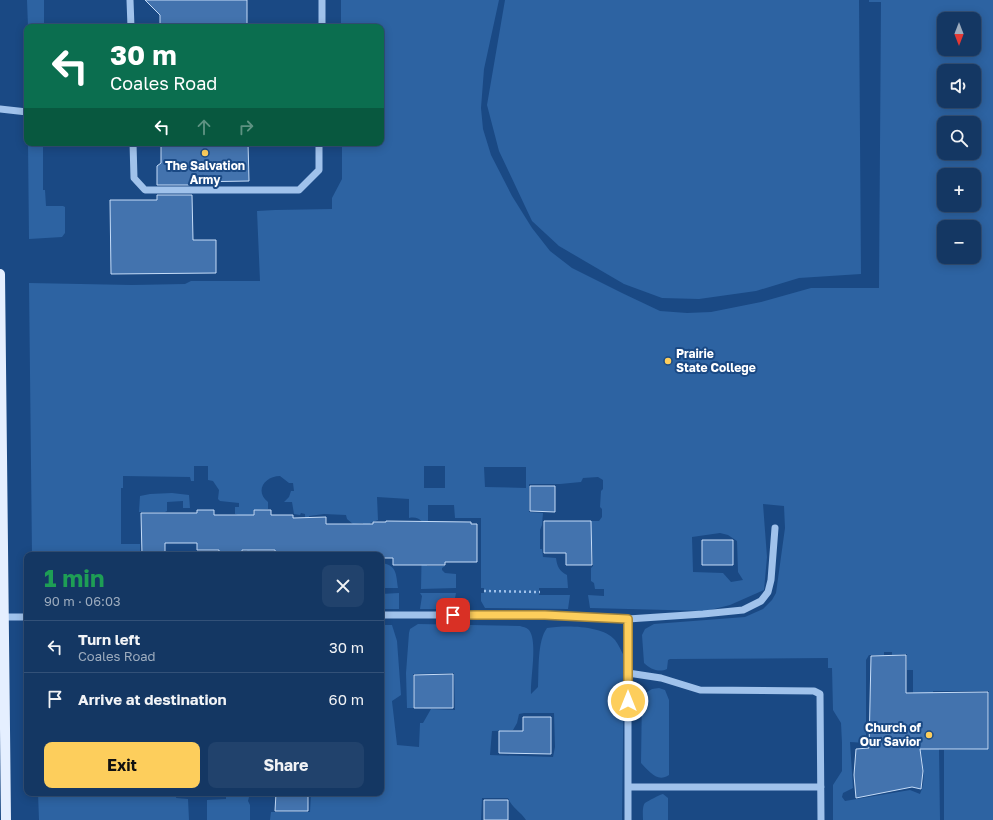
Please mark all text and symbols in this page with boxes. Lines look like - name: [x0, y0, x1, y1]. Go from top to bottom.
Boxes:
- north arrow: [937, 12, 981, 56]
- map controls: [937, 12, 981, 264]
- text: 30 m: [110, 38, 177, 71]
- icon: left: [44, 40, 96, 92]
- button: sound: [937, 64, 981, 108]
- text: Coales Road: [110, 72, 217, 94]
- icon: left: [151, 116, 173, 138]
- icon: ahead: [193, 116, 215, 138]
- icon: right: [235, 116, 257, 138]
- button: search: [937, 116, 981, 160]
- marker: The Salvation Army: [200, 148, 210, 158]
- place label: The Salvation Army: [165, 158, 245, 187]
- button: +: [937, 168, 981, 212]
- button: −: [937, 220, 981, 264]
- place label: Prairie State College: [676, 346, 756, 375]
- marker: Prairie State College: [663, 356, 673, 366]
- text: 1 min: [44, 563, 104, 592]
- button: close: [322, 565, 364, 607]
- text: 90 m · 06:03: [44, 593, 121, 609]
- pin: [436, 598, 470, 632]
- icon: arrive: [442, 604, 464, 626]
- text: Turn left: [78, 630, 140, 648]
- icon: left: [44, 636, 66, 658]
- text: 30 m: [329, 638, 364, 656]
- text: Coales Road: [78, 648, 156, 664]
- position arrow: [607, 680, 649, 722]
- icon: arrive: [44, 688, 66, 710]
- text: Arrive at destination: [78, 690, 227, 708]
- text: 60 m: [329, 690, 364, 708]
- place label: Church of Our Savior: [860, 720, 922, 749]
- marker: Church of Our Savior: [924, 730, 934, 740]
- button: Exit: [44, 742, 200, 788]
- button: Share: [208, 742, 364, 788]

